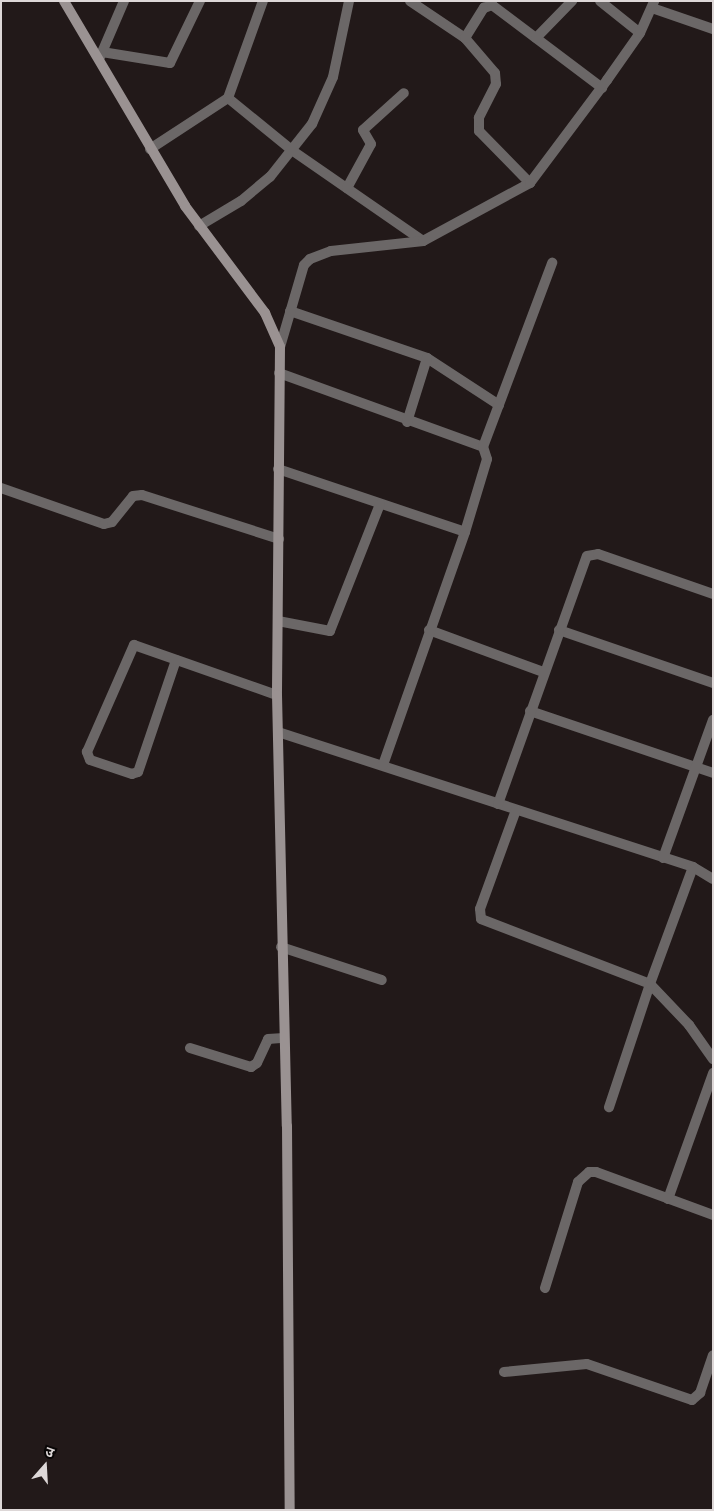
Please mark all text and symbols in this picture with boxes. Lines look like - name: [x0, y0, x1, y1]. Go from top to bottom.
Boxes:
- north arrow: [20, 1441, 70, 1491]
- text: उ: [43, 1442, 57, 1462]

